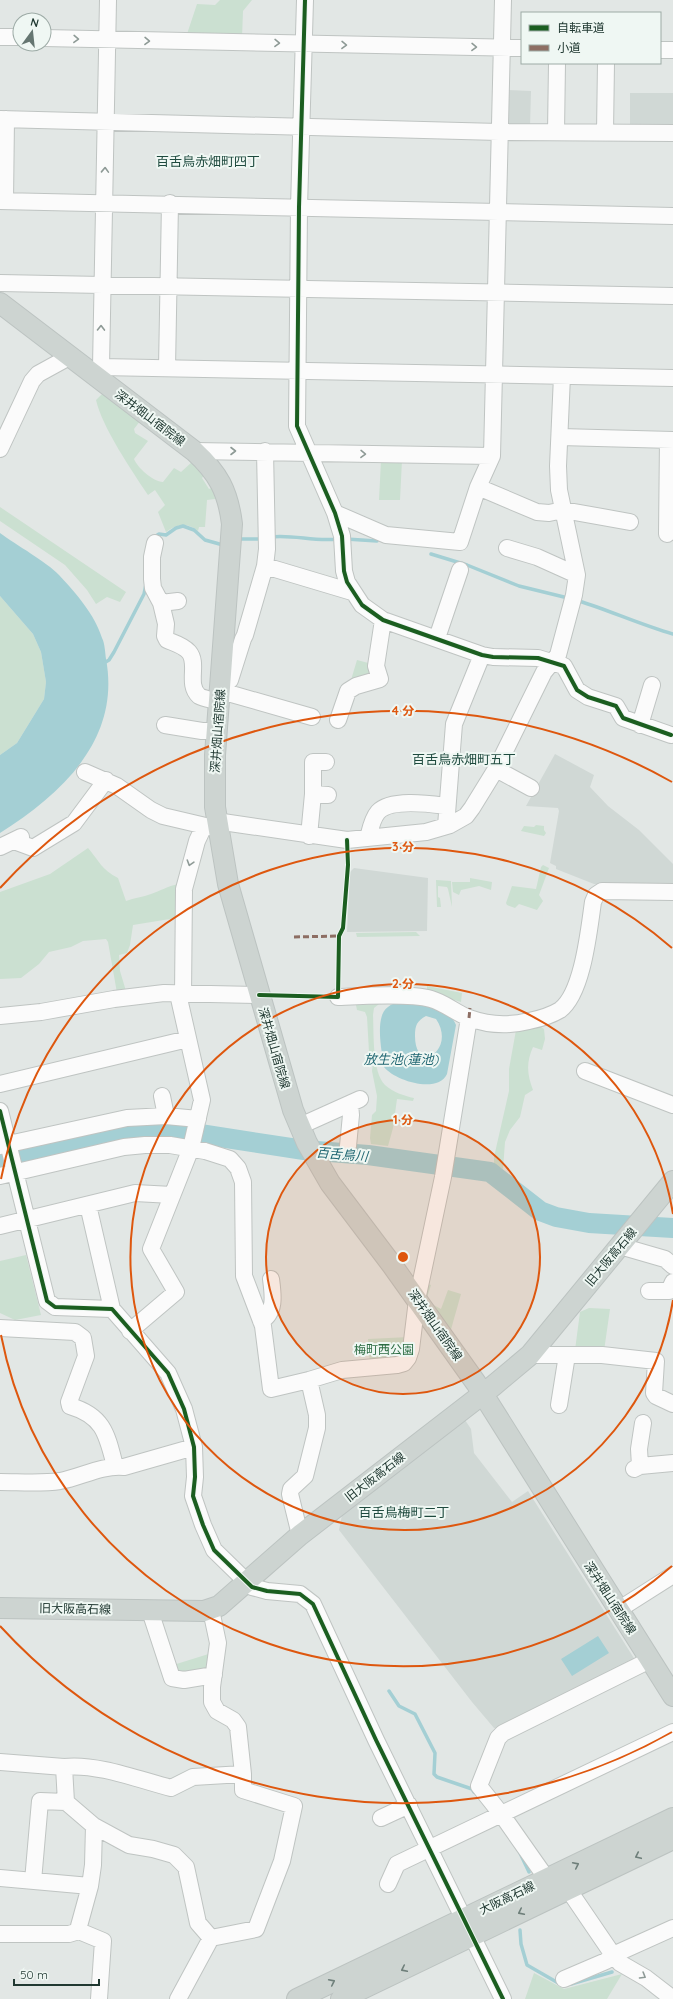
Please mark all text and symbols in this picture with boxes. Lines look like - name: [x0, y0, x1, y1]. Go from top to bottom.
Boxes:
- north arrow: [12, 12, 52, 52]
- legend: [521, 12, 661, 64]
- text: N: [29, 15, 40, 30]
- text: 自転車道: [557, 20, 605, 35]
- one-way arrow: [73, 35, 79, 43]
- one-way arrow: [144, 37, 150, 45]
- one-way arrow: [274, 39, 280, 47]
- one-way arrow: [341, 40, 347, 49]
- text: 小道: [557, 40, 581, 55]
- one-way arrow: [471, 43, 477, 52]
- district label: 百舌鳥赤畑町四丁: [156, 153, 260, 169]
- one-way arrow: [101, 167, 109, 173]
- one-way arrow: [97, 325, 106, 331]
- street label: 深井畑山宿院線: [112, 386, 188, 449]
- one-way arrow: [230, 447, 236, 455]
- one-way arrow: [360, 450, 366, 458]
- street label: 深井畑山宿院線: [207, 689, 228, 773]
- text: 4 分: [392, 703, 414, 718]
- district label: 百舌鳥赤畑町五丁: [412, 751, 516, 767]
- text: 3 分: [392, 839, 414, 854]
- one-way arrow: [186, 859, 195, 866]
- text: 2 分: [392, 976, 414, 991]
- street label: 深井畑山宿院線: [256, 1005, 293, 1090]
- water label: 放生池(蓮池): [364, 1051, 439, 1067]
- text: 1 分: [393, 1112, 413, 1127]
- water label: 百舌鳥川: [315, 1144, 371, 1164]
- street label: 旧大阪高石線: [582, 1224, 640, 1289]
- centre of rings: [396, 1250, 410, 1264]
- street label: 深井畑山宿院線: [405, 1286, 466, 1363]
- park label: 梅町西公園: [354, 1342, 414, 1357]
- street label: 旧大阪高石線: [342, 1449, 408, 1505]
- district label: 百舌鳥梅町二丁: [358, 1504, 450, 1520]
- street label: 深井畑山宿院線: [581, 1558, 640, 1637]
- street label: 旧大阪高石線: [39, 1600, 111, 1617]
- one-way arrow: [634, 1851, 642, 1859]
- one-way arrow: [571, 1862, 579, 1870]
- street label: 大阪高石線: [477, 1878, 537, 1917]
- one-way arrow: [517, 1907, 525, 1915]
- scale bar: [14, 1961, 99, 1987]
- one-way arrow: [400, 1964, 408, 1972]
- text: 50 m: [20, 1967, 48, 1982]
- one-way arrow: [639, 1972, 646, 1979]
- one-way arrow: [328, 1979, 336, 1987]

